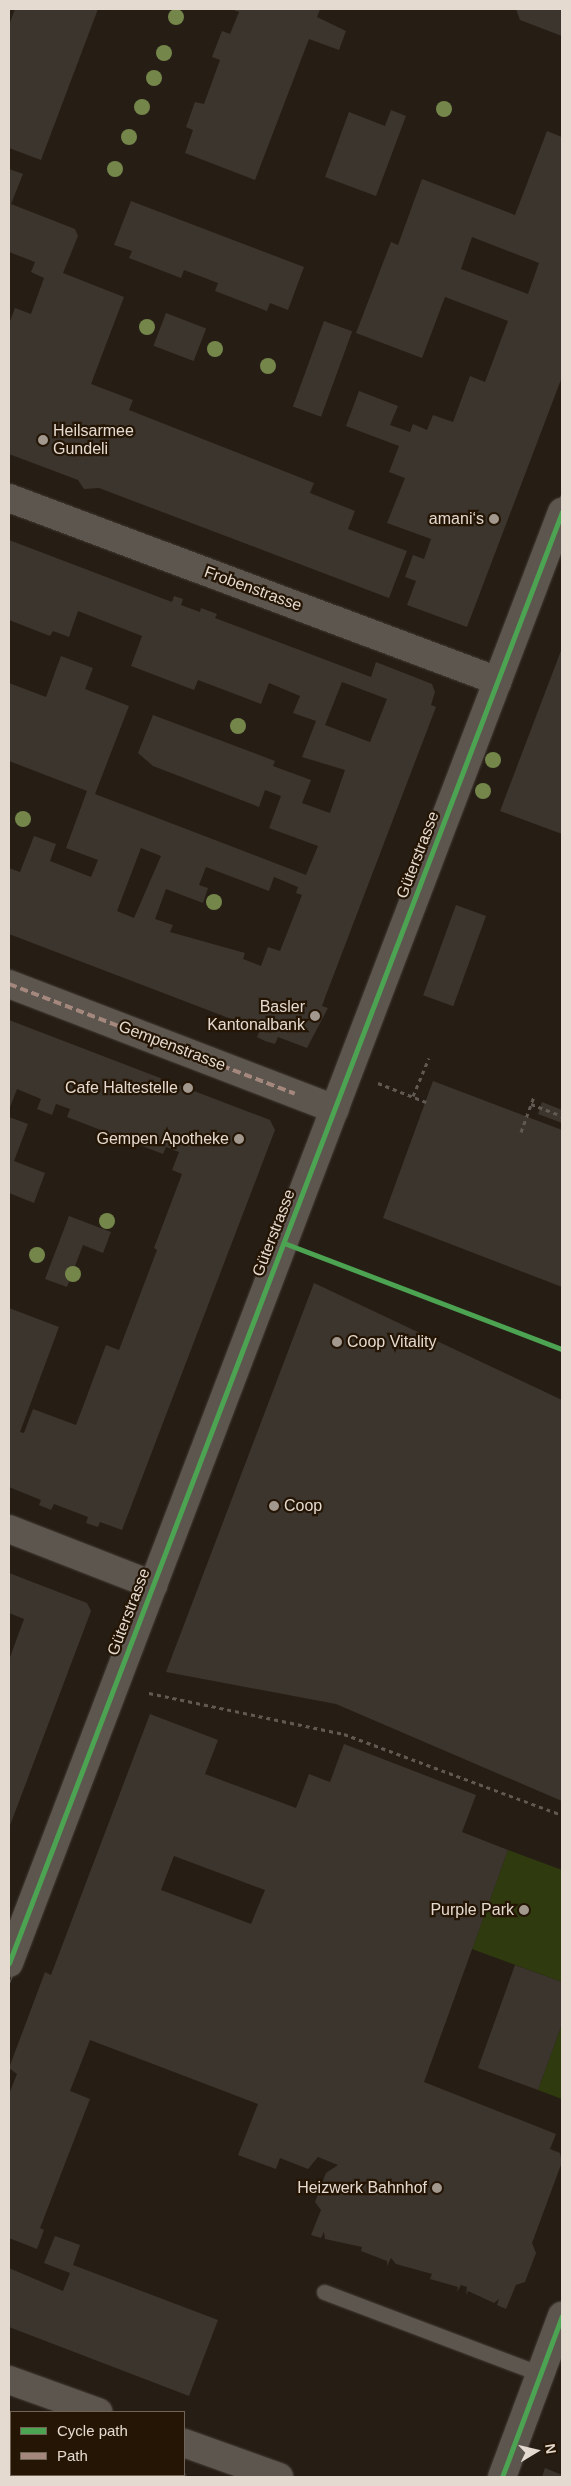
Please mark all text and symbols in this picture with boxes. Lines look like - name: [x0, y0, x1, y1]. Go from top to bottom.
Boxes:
- place label: Heilsarmee Gundeli: [53, 421, 134, 459]
- marker: Heilsarmee Gundeli: [37, 434, 49, 446]
- place label: amani‘s: [429, 509, 484, 529]
- marker: amani‘s: [488, 513, 500, 525]
- street label: Frobenstrasse: [202, 562, 304, 616]
- street label: Güterstrasse: [393, 809, 443, 901]
- place label: Basler Kantonalbank: [207, 997, 305, 1035]
- marker: Basler Kantonalbank: [309, 1010, 321, 1022]
- street label: Gempenstrasse: [116, 1017, 228, 1075]
- place label: Cafe Haltestelle: [65, 1078, 178, 1098]
- marker: Cafe Haltestelle: [182, 1082, 194, 1094]
- place label: Gempen Apotheke: [96, 1129, 229, 1149]
- marker: Gempen Apotheke: [233, 1133, 245, 1145]
- street label: Güterstrasse: [249, 1187, 299, 1279]
- place label: Coop Vitality: [347, 1332, 437, 1352]
- marker: Coop Vitality: [331, 1336, 343, 1348]
- place label: Coop: [284, 1496, 322, 1516]
- marker: Coop: [268, 1500, 280, 1512]
- street label: Güterstrasse: [104, 1566, 154, 1658]
- place label: Purple Park: [430, 1900, 514, 1920]
- marker: Purple Park: [518, 1904, 530, 1916]
- place label: Heizwerk Bahnhof: [297, 2178, 427, 2198]
- marker: Heizwerk Bahnhof: [431, 2182, 443, 2194]
- legend: [10, 2411, 185, 2476]
- text: Cycle path: [57, 2422, 128, 2439]
- north arrow: [511, 2426, 561, 2476]
- text: N: [542, 2442, 560, 2455]
- text: Path: [57, 2447, 88, 2464]

